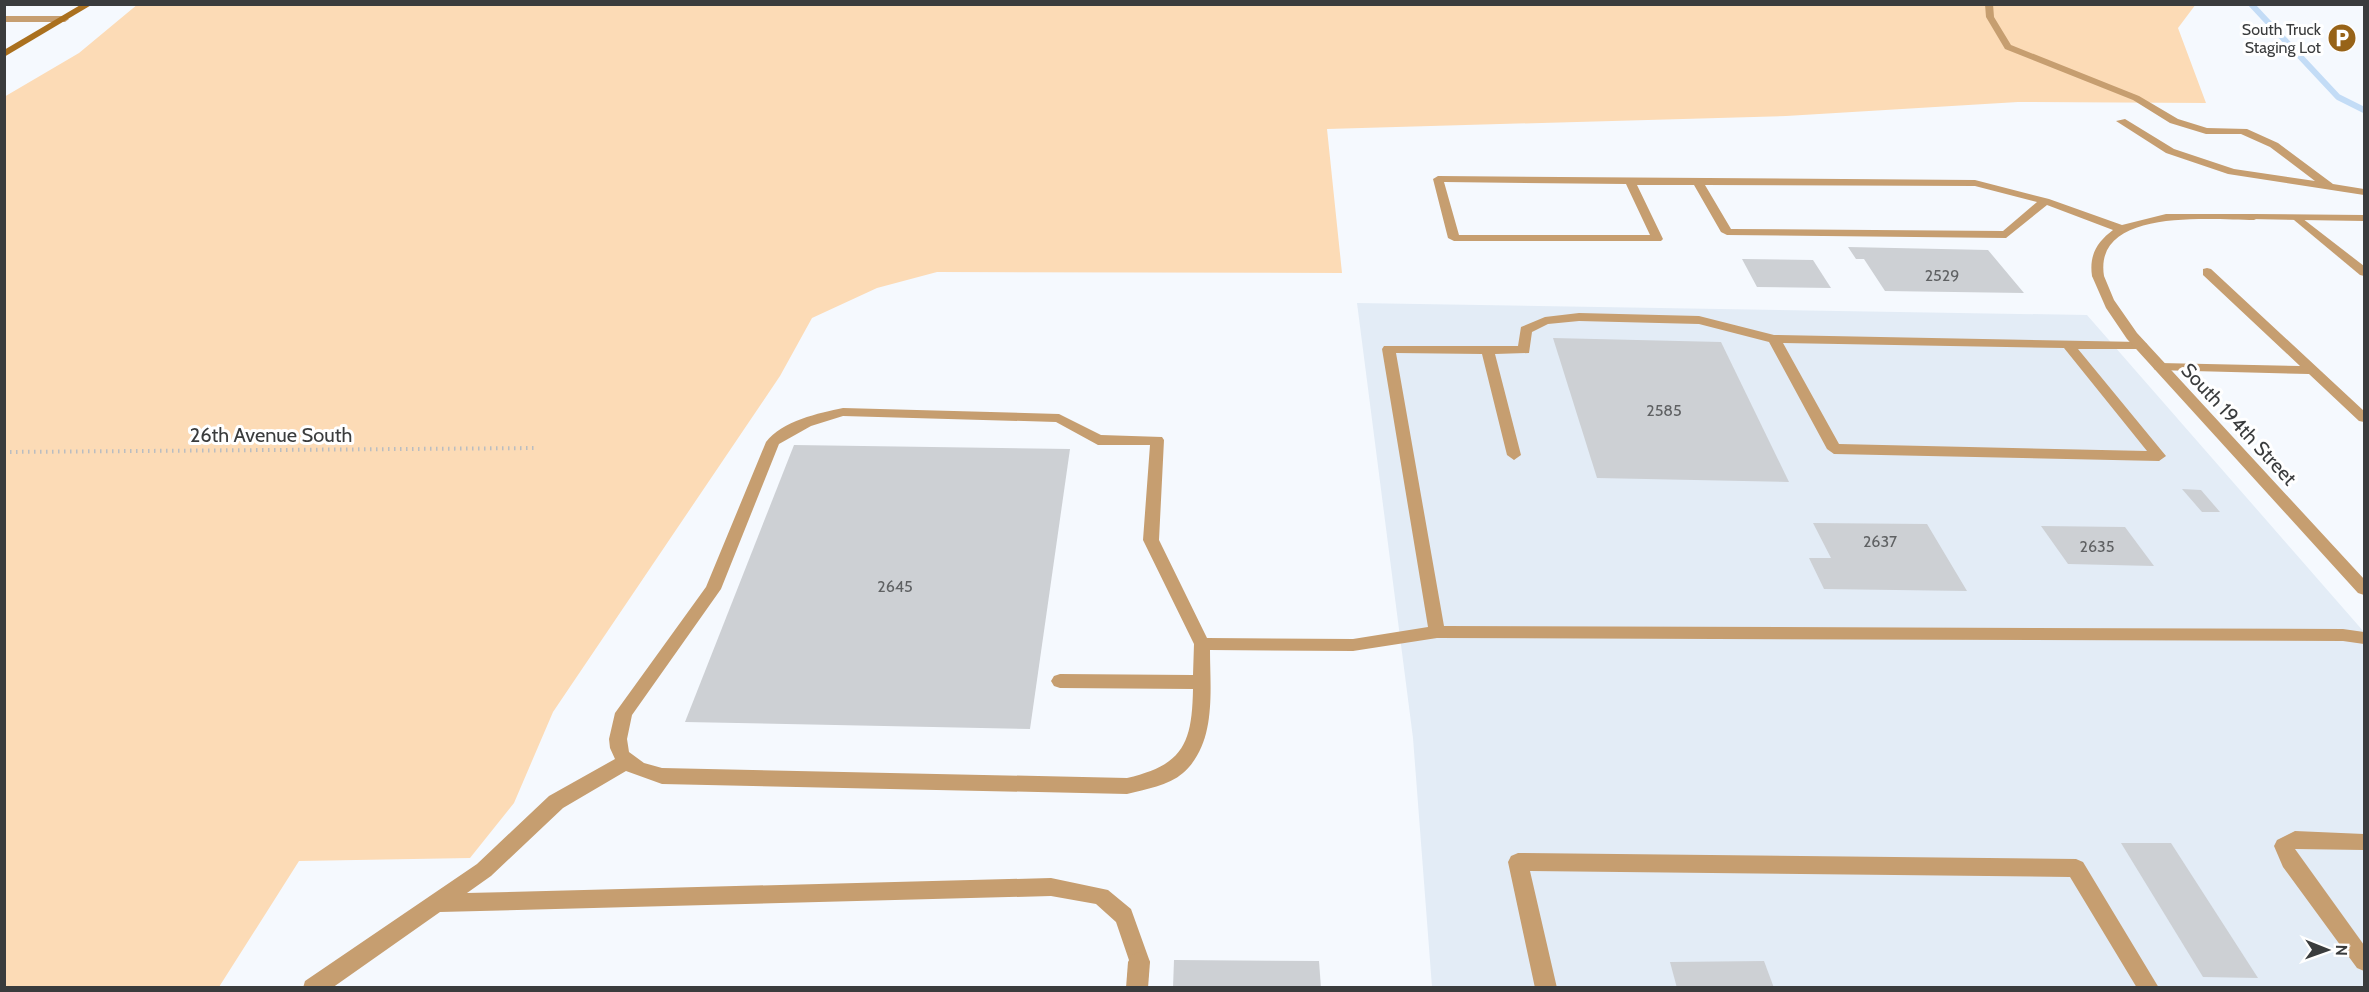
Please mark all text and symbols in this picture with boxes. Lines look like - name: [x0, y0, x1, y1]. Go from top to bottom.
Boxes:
- place label: South Truck Staging Lot: [2242, 20, 2322, 57]
- parking icon: South Truck Staging Lot: [2326, 22, 2358, 54]
- house number: 2529: [1925, 266, 1959, 285]
- street label: South 194th Street: [2176, 358, 2302, 490]
- house number: 2585: [1646, 401, 1682, 420]
- street label: 26th Avenue South: [190, 423, 352, 447]
- house number: 2637: [1863, 532, 1897, 551]
- house number: 2635: [2080, 537, 2114, 556]
- house number: 2645: [877, 577, 913, 596]
- north arrow: [2297, 920, 2357, 980]
- text: N: [2332, 944, 2351, 956]

